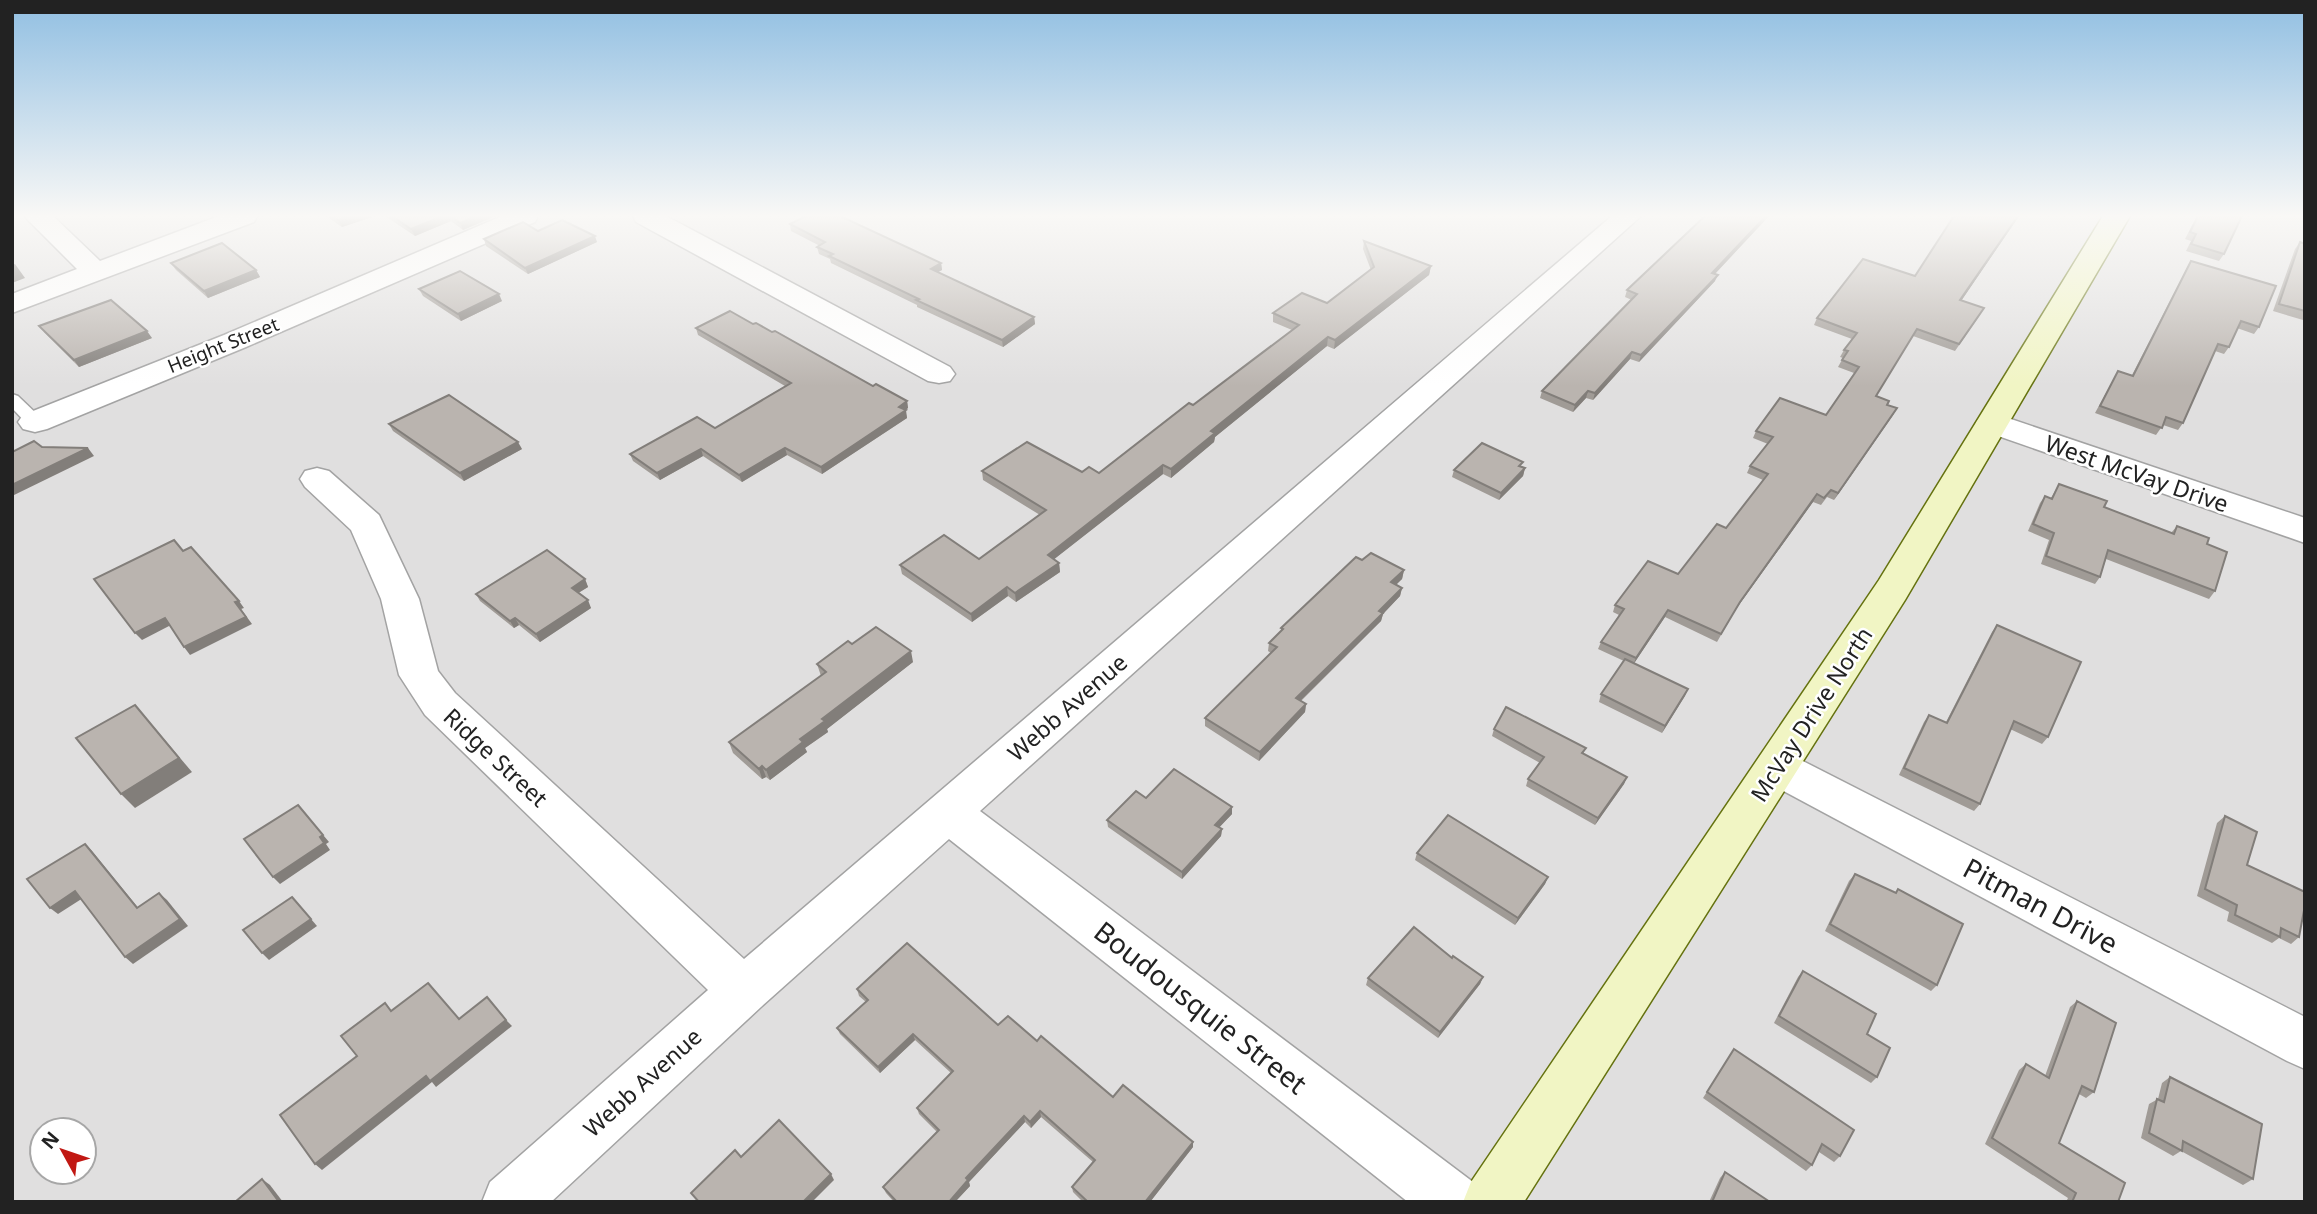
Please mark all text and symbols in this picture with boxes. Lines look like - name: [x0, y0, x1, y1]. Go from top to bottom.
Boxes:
- street label: Height Street: [163, 311, 283, 379]
- street label: West McVay Drive: [2041, 427, 2233, 519]
- street label: McVay Drive North: [1743, 621, 1879, 807]
- street label: Webb Avenue: [1000, 646, 1134, 768]
- street label: Ridge Street: [437, 700, 555, 814]
- street label: Pitman Drive: [1957, 848, 2125, 962]
- street label: Boudousquie Street: [1087, 912, 1315, 1102]
- street label: Webb Avenue: [576, 1020, 708, 1144]
- north arrow: [28, 1116, 98, 1186]
- text: N: [35, 1126, 65, 1154]

